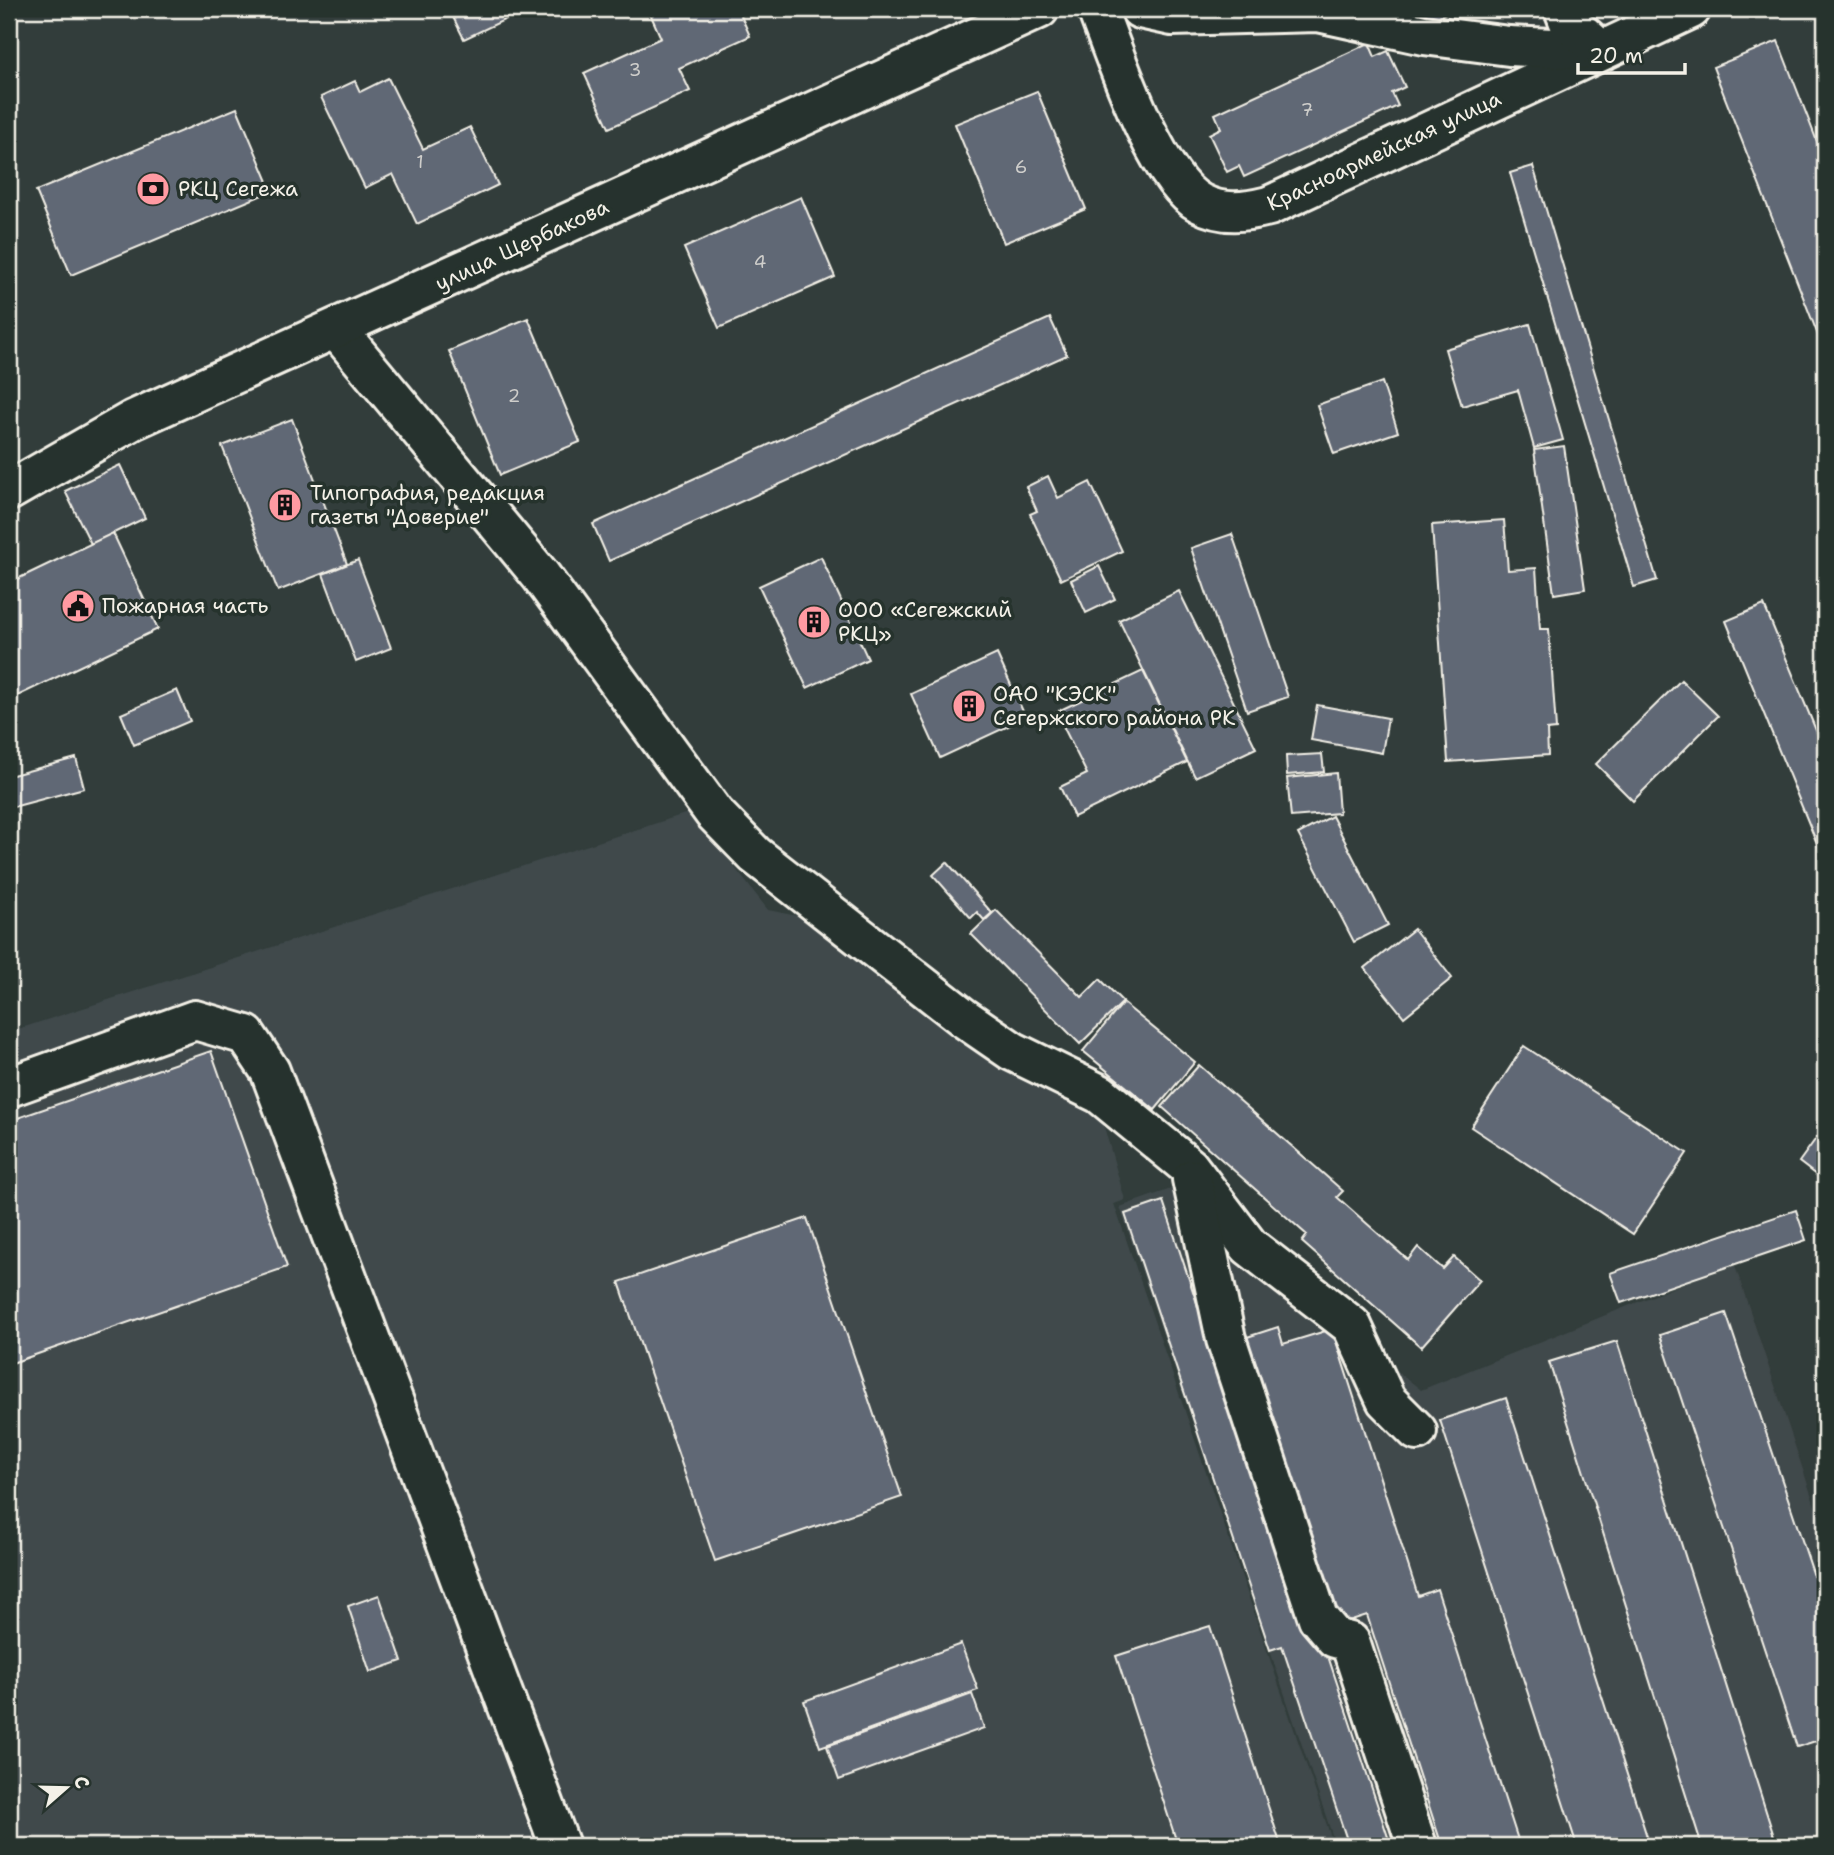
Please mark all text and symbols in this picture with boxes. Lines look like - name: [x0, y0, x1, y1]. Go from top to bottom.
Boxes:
- scale bar: [1578, 32, 1685, 76]
- text: 20 m: [1589, 42, 1643, 70]
- house number: 3: [629, 58, 641, 82]
- street label: Красноармейская улица: [1262, 84, 1506, 218]
- house number: 7: [1301, 98, 1313, 122]
- house number: 1: [416, 150, 424, 174]
- house number: 6: [1015, 155, 1027, 179]
- bank icon: РКЦ Сегежа: [134, 170, 172, 208]
- place label: РКЦ Сегежа: [178, 175, 298, 203]
- street label: улица Щербакова: [431, 192, 613, 298]
- house number: 4: [754, 250, 766, 274]
- house number: 2: [508, 384, 520, 408]
- place label: Типография, редакция газеты "Доверие": [310, 479, 545, 531]
- building icon: Типография, редакция газеты "Доверие": [266, 486, 304, 524]
- public building icon: Пожарная часть: [59, 587, 97, 625]
- place label: Пожарная часть: [102, 592, 268, 620]
- place label: ООО «Сегежский РКЦ»: [838, 596, 1012, 648]
- building icon: ООО «Сегежский РКЦ»: [795, 603, 833, 641]
- place label: ОАО "КЭСК" Сегержского района РК: [993, 680, 1236, 732]
- building icon: ОАО "КЭСК" Сегержского района РК: [950, 687, 988, 725]
- north arrow: [32, 1754, 102, 1824]
- text: С: [68, 1773, 95, 1792]

